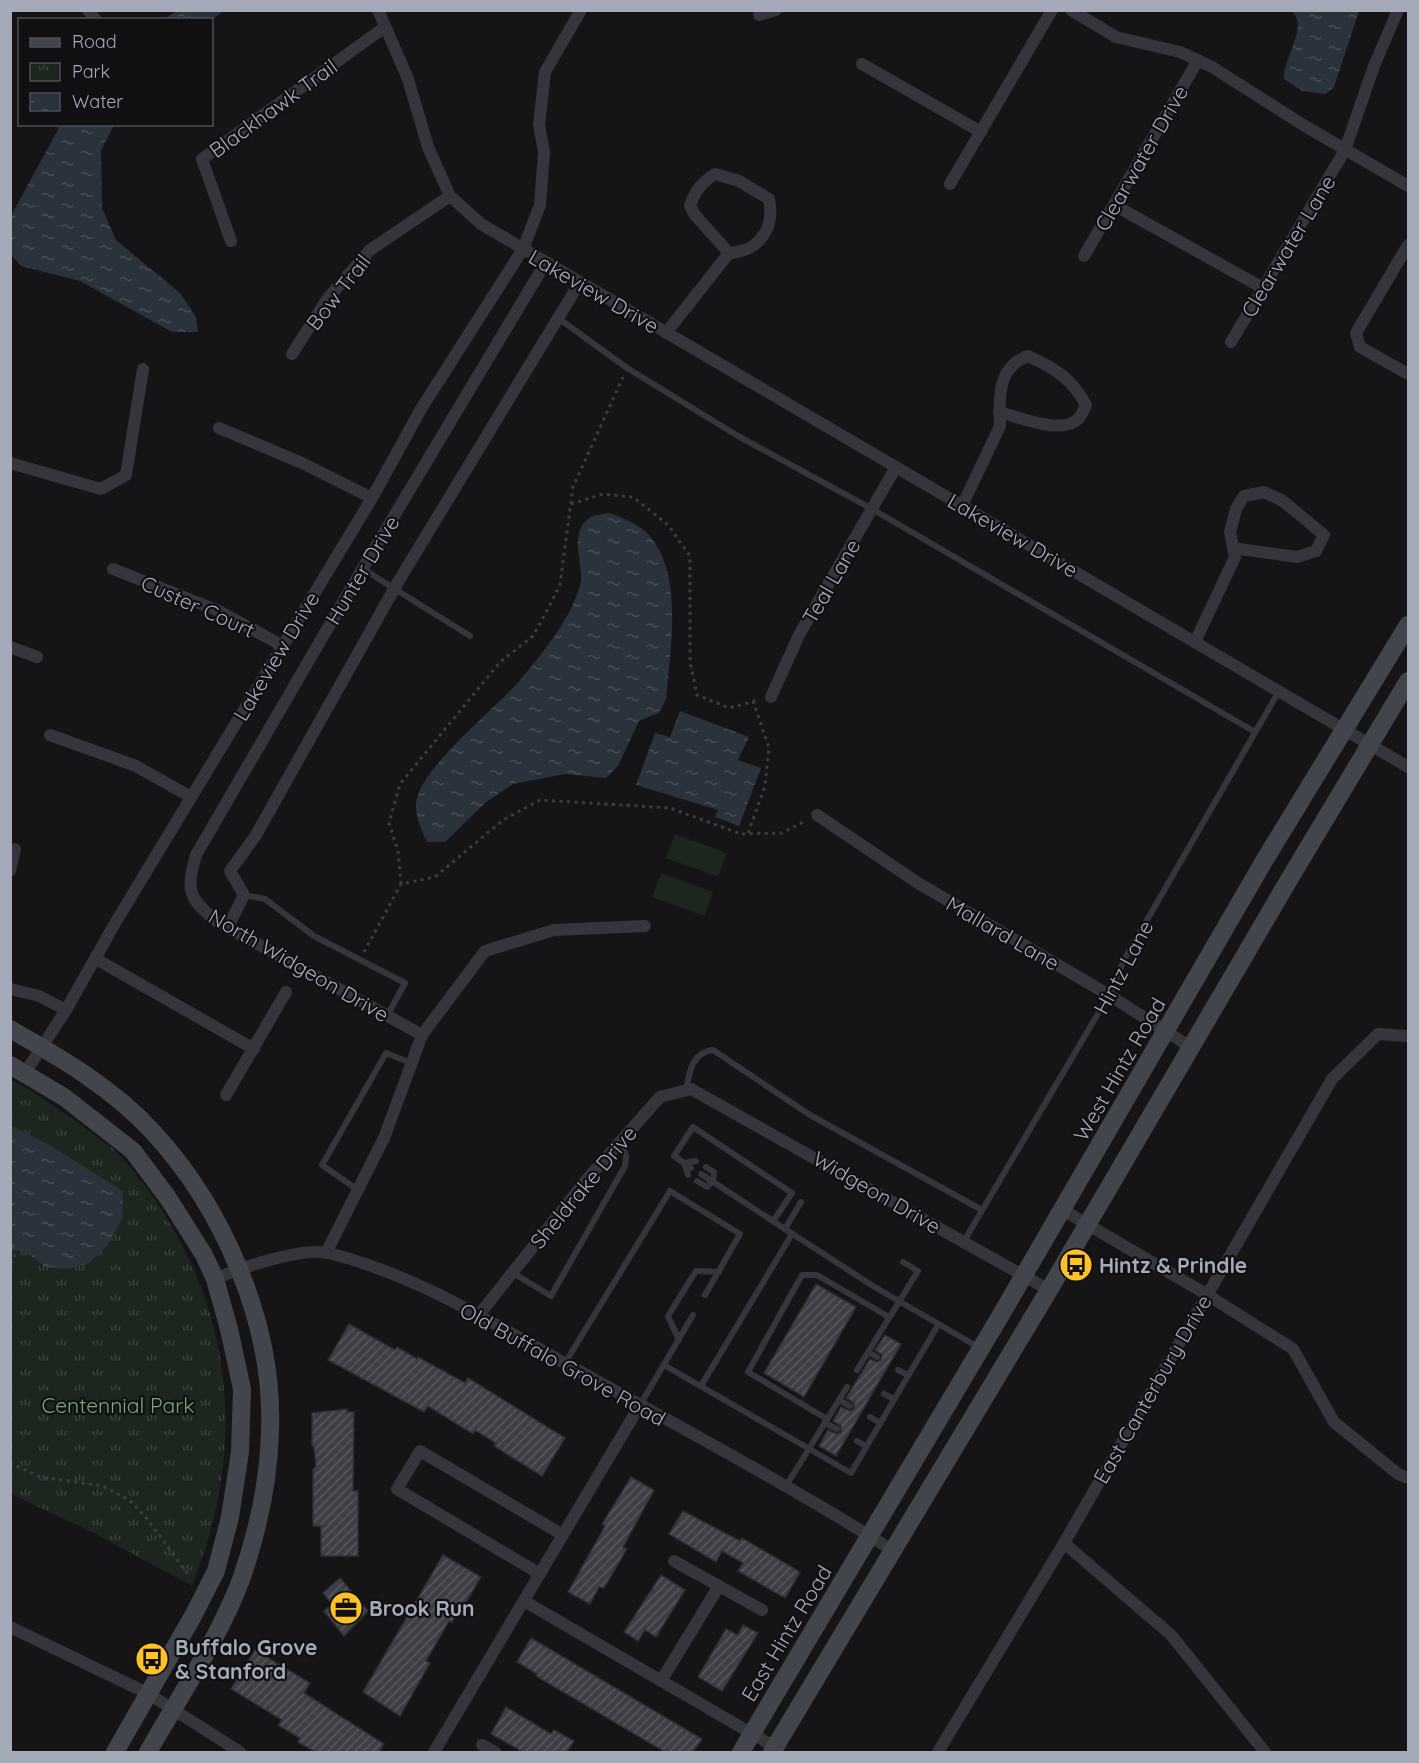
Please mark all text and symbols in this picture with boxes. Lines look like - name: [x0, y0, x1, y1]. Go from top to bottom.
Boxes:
- legend: [18, 18, 213, 126]
- text: Road: [72, 30, 117, 53]
- street label: Blackhawk Trail: [204, 53, 342, 163]
- text: Park: [72, 60, 110, 83]
- street label: Clearwater Drive: [1089, 80, 1193, 236]
- text: Water: [72, 90, 123, 113]
- street label: Clearwater Lane: [1235, 170, 1341, 322]
- street label: Lakeview Drive: [524, 243, 664, 339]
- street label: Bow Trail: [300, 249, 376, 335]
- street label: Lakeview Drive: [943, 487, 1083, 583]
- street label: Hunter Drive: [319, 511, 405, 629]
- street label: Teal Lane: [796, 534, 866, 628]
- street label: Custer Court: [137, 569, 259, 643]
- street label: Lakeview Drive: [227, 587, 325, 725]
- street label: Mallard Lane: [942, 890, 1064, 976]
- street label: North Widgeon Drive: [204, 903, 394, 1027]
- street label: Hintz Lane: [1087, 916, 1159, 1018]
- street label: West Hintz Road: [1067, 993, 1171, 1145]
- street label: Sheldrake Drive: [524, 1120, 642, 1254]
- street label: Widgeon Drive: [809, 1145, 945, 1239]
- bus stop icon: Hintz & Prindle: [1058, 1247, 1094, 1283]
- place label: Hintz & Prindle: [1099, 1252, 1247, 1278]
- street label: East Canterbury Drive: [1087, 1290, 1217, 1488]
- street label: Old Buffalo Grove Road: [456, 1297, 670, 1431]
- park label: Centennial Park: [41, 1392, 195, 1418]
- street label: East Hintz Road: [735, 1560, 837, 1706]
- office icon: Brook Run: [328, 1590, 364, 1626]
- place label: Brook Run: [369, 1595, 475, 1621]
- place label: Buffalo Grove & Stanford: [175, 1634, 317, 1684]
- bus stop icon: Buffalo Grove & Stanford: [134, 1641, 170, 1677]

